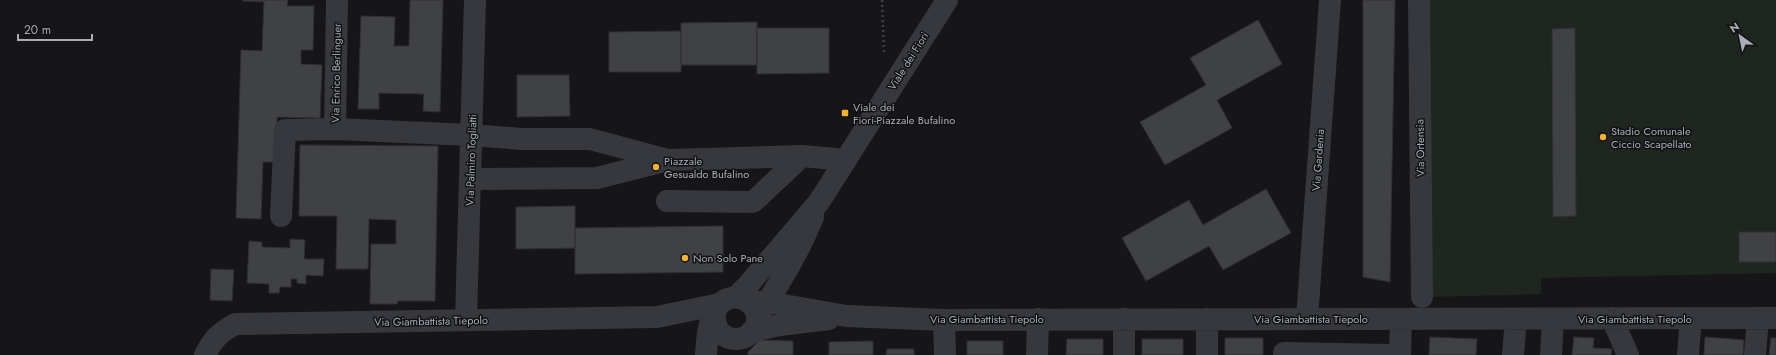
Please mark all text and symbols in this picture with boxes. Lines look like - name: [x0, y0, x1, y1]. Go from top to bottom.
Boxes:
- scale bar: [18, 16, 92, 42]
- north arrow: [1720, 16, 1760, 56]
- text: N: [1727, 19, 1743, 37]
- text: 20 m: [24, 21, 51, 39]
- street label: Via Enrico Berlinguer: [327, 23, 345, 123]
- street label: Viale dei Fiori: [884, 29, 932, 93]
- place label: Viale dei Fiori-Piazzale Bufalino: [853, 99, 955, 128]
- marker: Viale dei Fiori-Piazzale Bufalino: [840, 108, 850, 118]
- street label: Via Palmiro Togliatti: [461, 114, 481, 206]
- street label: Via Ortensia: [1411, 119, 1429, 177]
- place label: Stadio Comunale Ciccio Scapellato: [1611, 123, 1692, 152]
- street label: Via Gardenia: [1308, 128, 1328, 192]
- marker: Stadio Comunale Ciccio Scapellato: [1598, 132, 1608, 142]
- place label: Piazzale Gesualdo Bufalino: [664, 153, 749, 182]
- marker: Piazzale Gesualdo Bufalino: [651, 162, 661, 172]
- place label: Non Solo Pane: [693, 250, 763, 266]
- marker: Non Solo Pane: [680, 253, 690, 263]
- street label: Via Giambattista Tiepolo: [930, 311, 1044, 327]
- street label: Via Giambattista Tiepolo: [1254, 311, 1368, 327]
- street label: Via Giambattista Tiepolo: [1578, 311, 1692, 327]
- street label: Via Giambattista Tiepolo: [374, 312, 488, 330]

